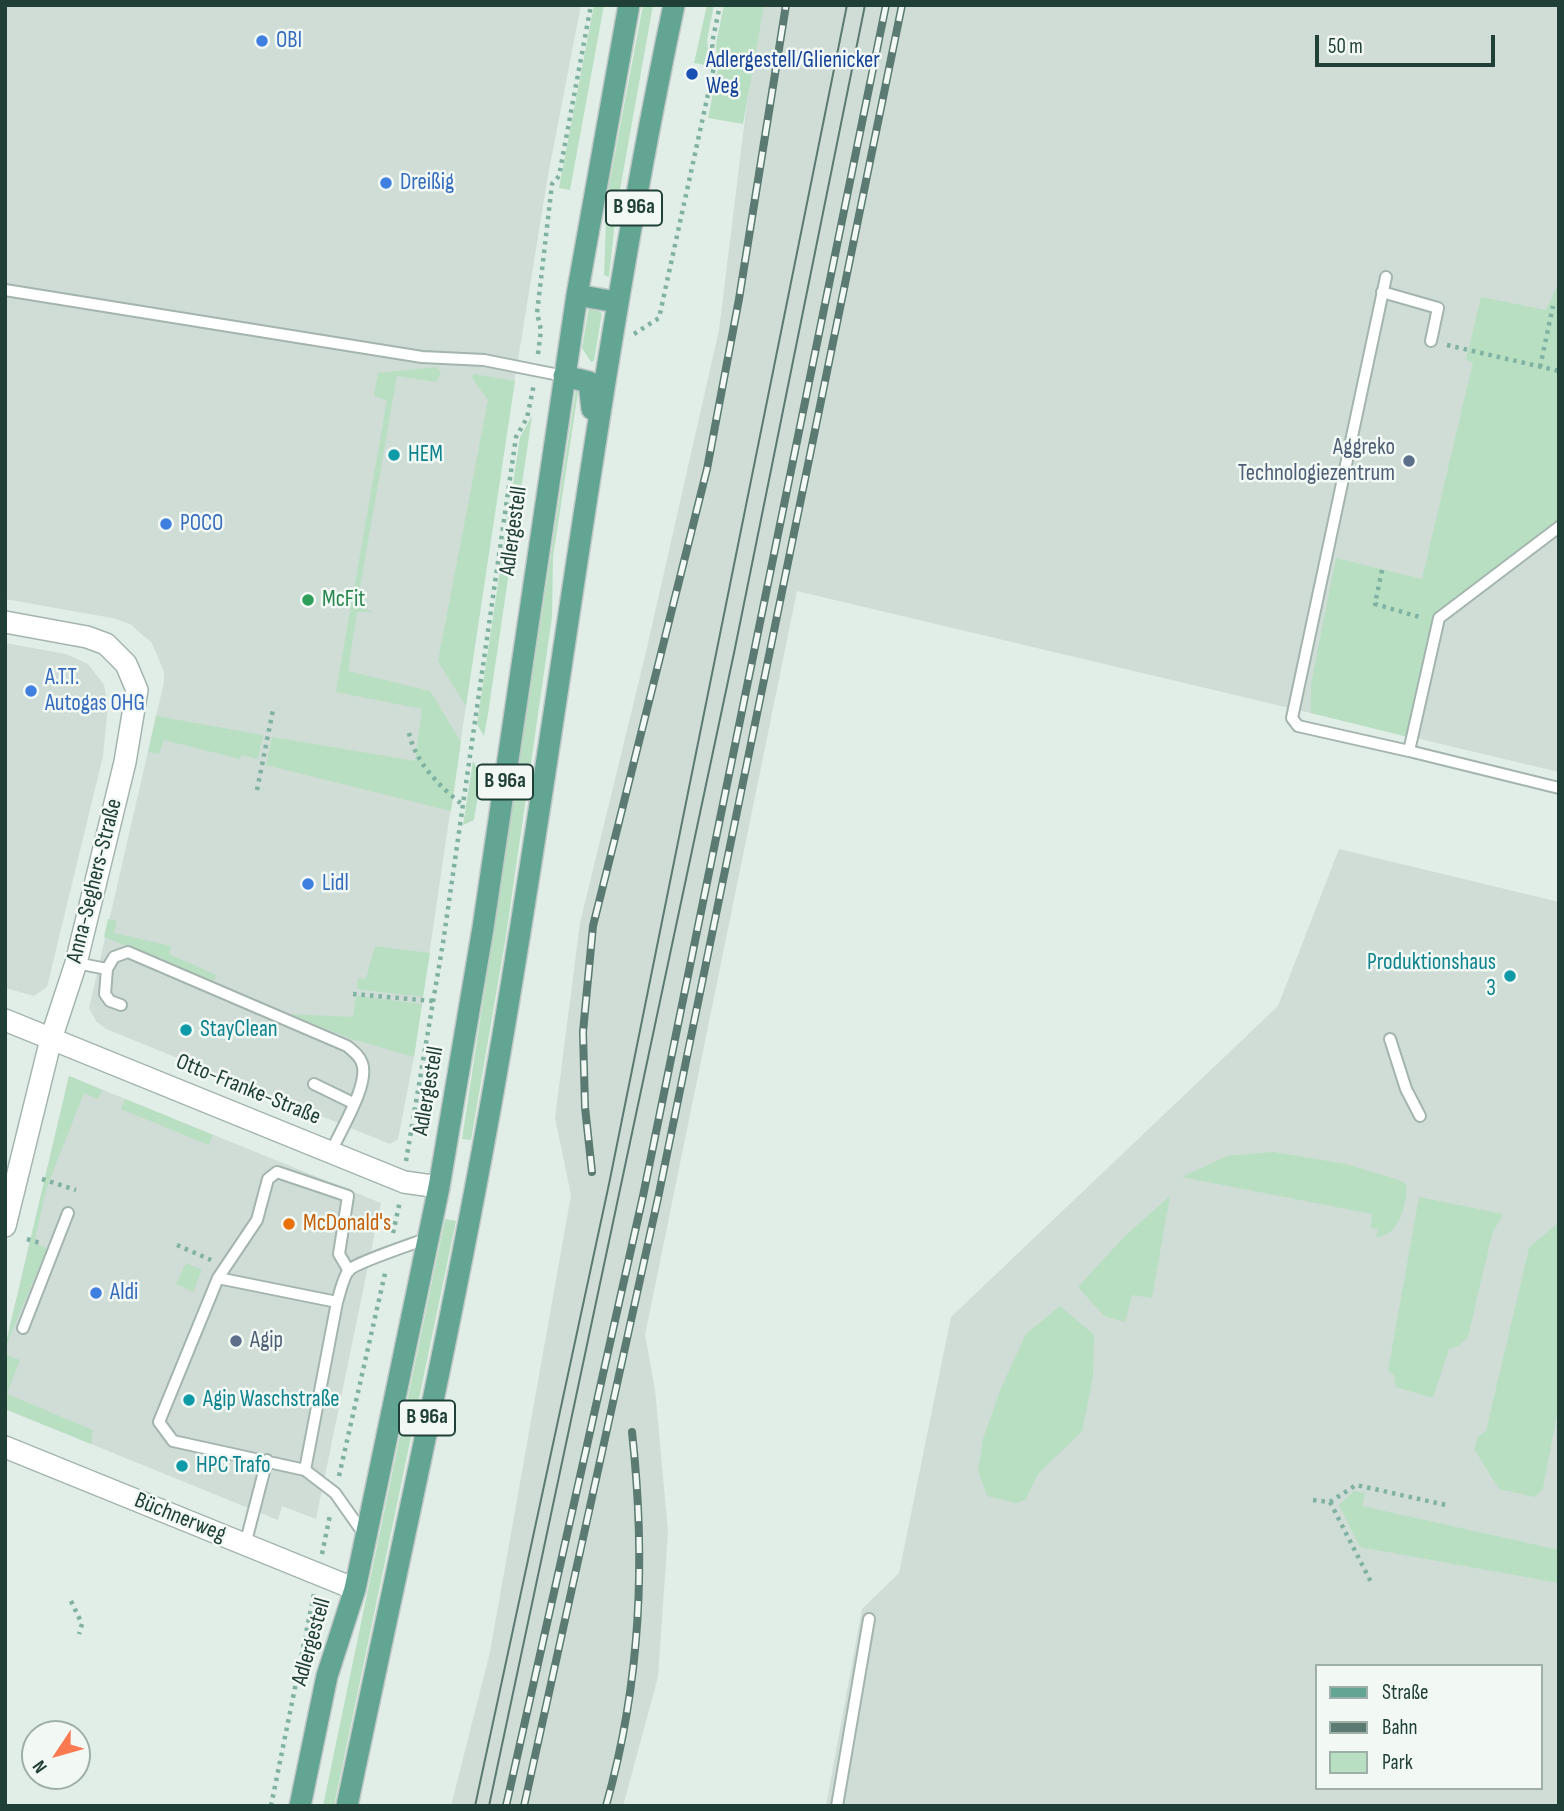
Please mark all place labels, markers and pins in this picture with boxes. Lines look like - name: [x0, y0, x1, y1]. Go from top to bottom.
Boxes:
- place label: OBI: [276, 27, 302, 55]
- marker: OBI: [254, 33, 270, 49]
- place label: Adlergestell/Glienicker Weg: [706, 47, 880, 101]
- marker: Adlergestell/Glienicker Weg: [684, 66, 700, 82]
- place label: Dreißig: [400, 169, 454, 197]
- marker: Dreißig: [378, 175, 394, 191]
- place label: Aggreko Technologiezentrum: [1238, 434, 1395, 488]
- place label: HEM: [408, 441, 443, 469]
- marker: HEM: [386, 447, 402, 463]
- marker: Aggreko Technologiezentrum: [1401, 453, 1417, 469]
- place label: POCO: [180, 510, 223, 538]
- marker: POCO: [158, 516, 174, 532]
- place label: McFit: [322, 586, 365, 614]
- marker: McFit: [300, 592, 316, 608]
- place label: A.T.T. Autogas OHG: [45, 664, 145, 718]
- marker: A.T.T. Autogas OHG: [23, 683, 39, 699]
- place label: Lidl: [322, 870, 349, 898]
- marker: Lidl: [300, 876, 316, 892]
- place label: Produktionshaus 3: [1367, 949, 1496, 1003]
- marker: Produktionshaus 3: [1502, 968, 1518, 984]
- place label: StayClean: [200, 1016, 278, 1044]
- marker: StayClean: [178, 1022, 194, 1038]
- place label: McDonald's: [303, 1210, 391, 1238]
- marker: McDonald's: [281, 1216, 297, 1232]
- place label: Aldi: [110, 1279, 138, 1307]
- marker: Aldi: [88, 1285, 104, 1301]
- place label: Agip: [250, 1327, 283, 1355]
- marker: Agip: [228, 1333, 244, 1349]
- place label: Agip Waschstraße: [203, 1386, 340, 1414]
- marker: Agip Waschstraße: [181, 1392, 197, 1408]
- place label: HPC Trafo: [196, 1452, 271, 1480]
- marker: HPC Trafo: [174, 1458, 190, 1474]

